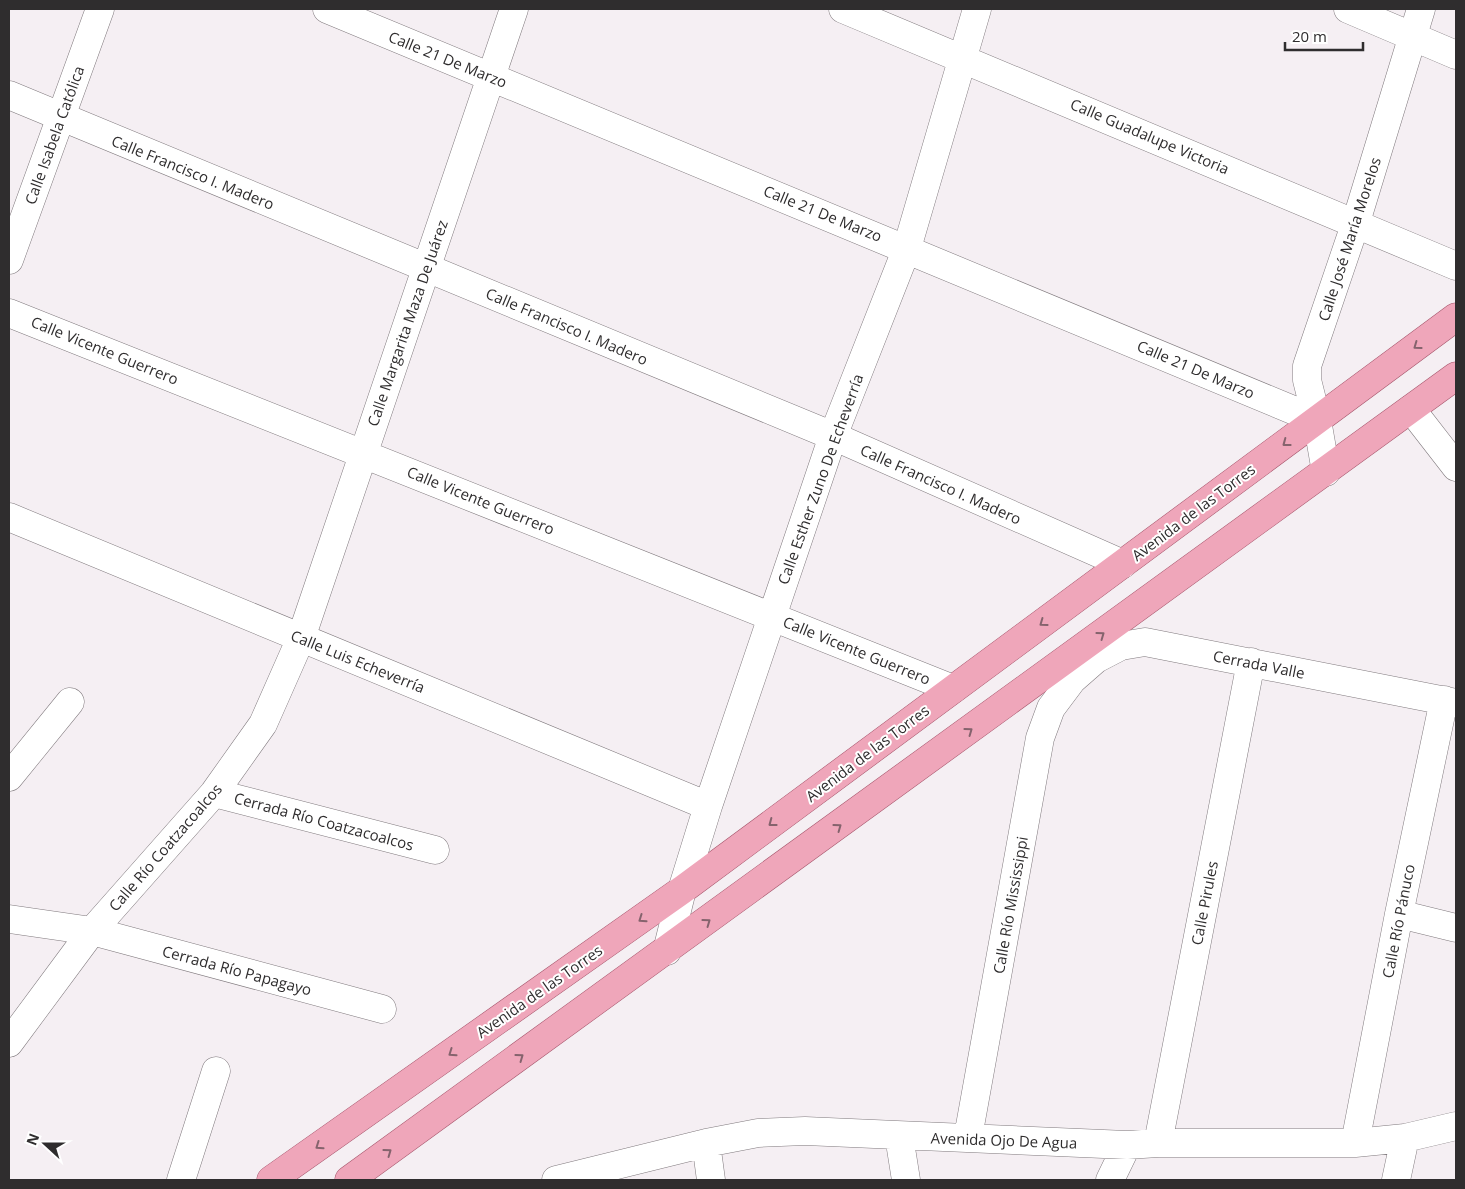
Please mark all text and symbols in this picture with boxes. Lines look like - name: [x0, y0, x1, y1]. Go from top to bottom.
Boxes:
- scale bar: [1285, 20, 1362, 52]
- street label: Calle 21 De Marzo: [386, 26, 510, 92]
- text: 20 m: [1292, 26, 1327, 46]
- street label: Calle Isabela Católica: [20, 63, 88, 207]
- street label: Calle Guadalupe Victoria: [1068, 93, 1232, 179]
- street label: Calle Francisco I. Madero: [109, 130, 277, 214]
- street label: Calle José María Morelos: [1313, 154, 1385, 324]
- street label: Calle 21 De Marzo: [761, 180, 885, 246]
- street label: Calle Margarita Maza De Juárez: [362, 217, 452, 429]
- street label: Calle Francisco I. Madero: [483, 283, 651, 369]
- street label: Calle Vicente Guerrero: [28, 311, 182, 389]
- street label: Calle 21 De Marzo: [1134, 335, 1258, 403]
- one-way arrow: [1413, 340, 1423, 349]
- street label: Calle Esther Zuno De Echeverría: [773, 371, 867, 587]
- one-way arrow: [1283, 437, 1292, 445]
- street label: Calle Francisco I. Madero: [857, 439, 1025, 529]
- street label: Avenida de las Torres: [1127, 459, 1259, 565]
- street label: Calle Vicente Guerrero: [404, 461, 558, 539]
- street label: Calle Vicente Guerrero: [780, 611, 934, 689]
- one-way arrow: [1040, 617, 1049, 625]
- street label: Calle Luis Echeverría: [288, 625, 428, 697]
- one-way arrow: [1095, 633, 1104, 641]
- street label: Cerrada Valle: [1211, 645, 1307, 683]
- street label: Avenida de las Torres: [801, 700, 933, 806]
- one-way arrow: [964, 728, 973, 737]
- street label: Calle Río Coatzacoalcos: [104, 779, 226, 915]
- street label: Cerrada Río Coatzacoalcos: [232, 787, 416, 855]
- one-way arrow: [769, 818, 778, 826]
- one-way arrow: [832, 824, 842, 833]
- street label: Calle Río Mississippi: [988, 835, 1032, 975]
- street label: Calle Pirules: [1186, 859, 1222, 947]
- street label: Calle Río Pánuco: [1377, 862, 1419, 980]
- one-way arrow: [638, 913, 648, 922]
- one-way arrow: [701, 920, 710, 928]
- street label: Cerrada Río Papagayo: [160, 940, 314, 1000]
- street label: Avenida de las Torres: [472, 940, 606, 1042]
- one-way arrow: [448, 1047, 458, 1056]
- one-way arrow: [514, 1054, 524, 1063]
- north arrow: [20, 1119, 70, 1169]
- street label: Avenida Ojo De Agua: [930, 1127, 1078, 1153]
- text: N: [21, 1130, 43, 1148]
- one-way arrow: [316, 1140, 325, 1149]
- one-way arrow: [382, 1149, 392, 1158]

